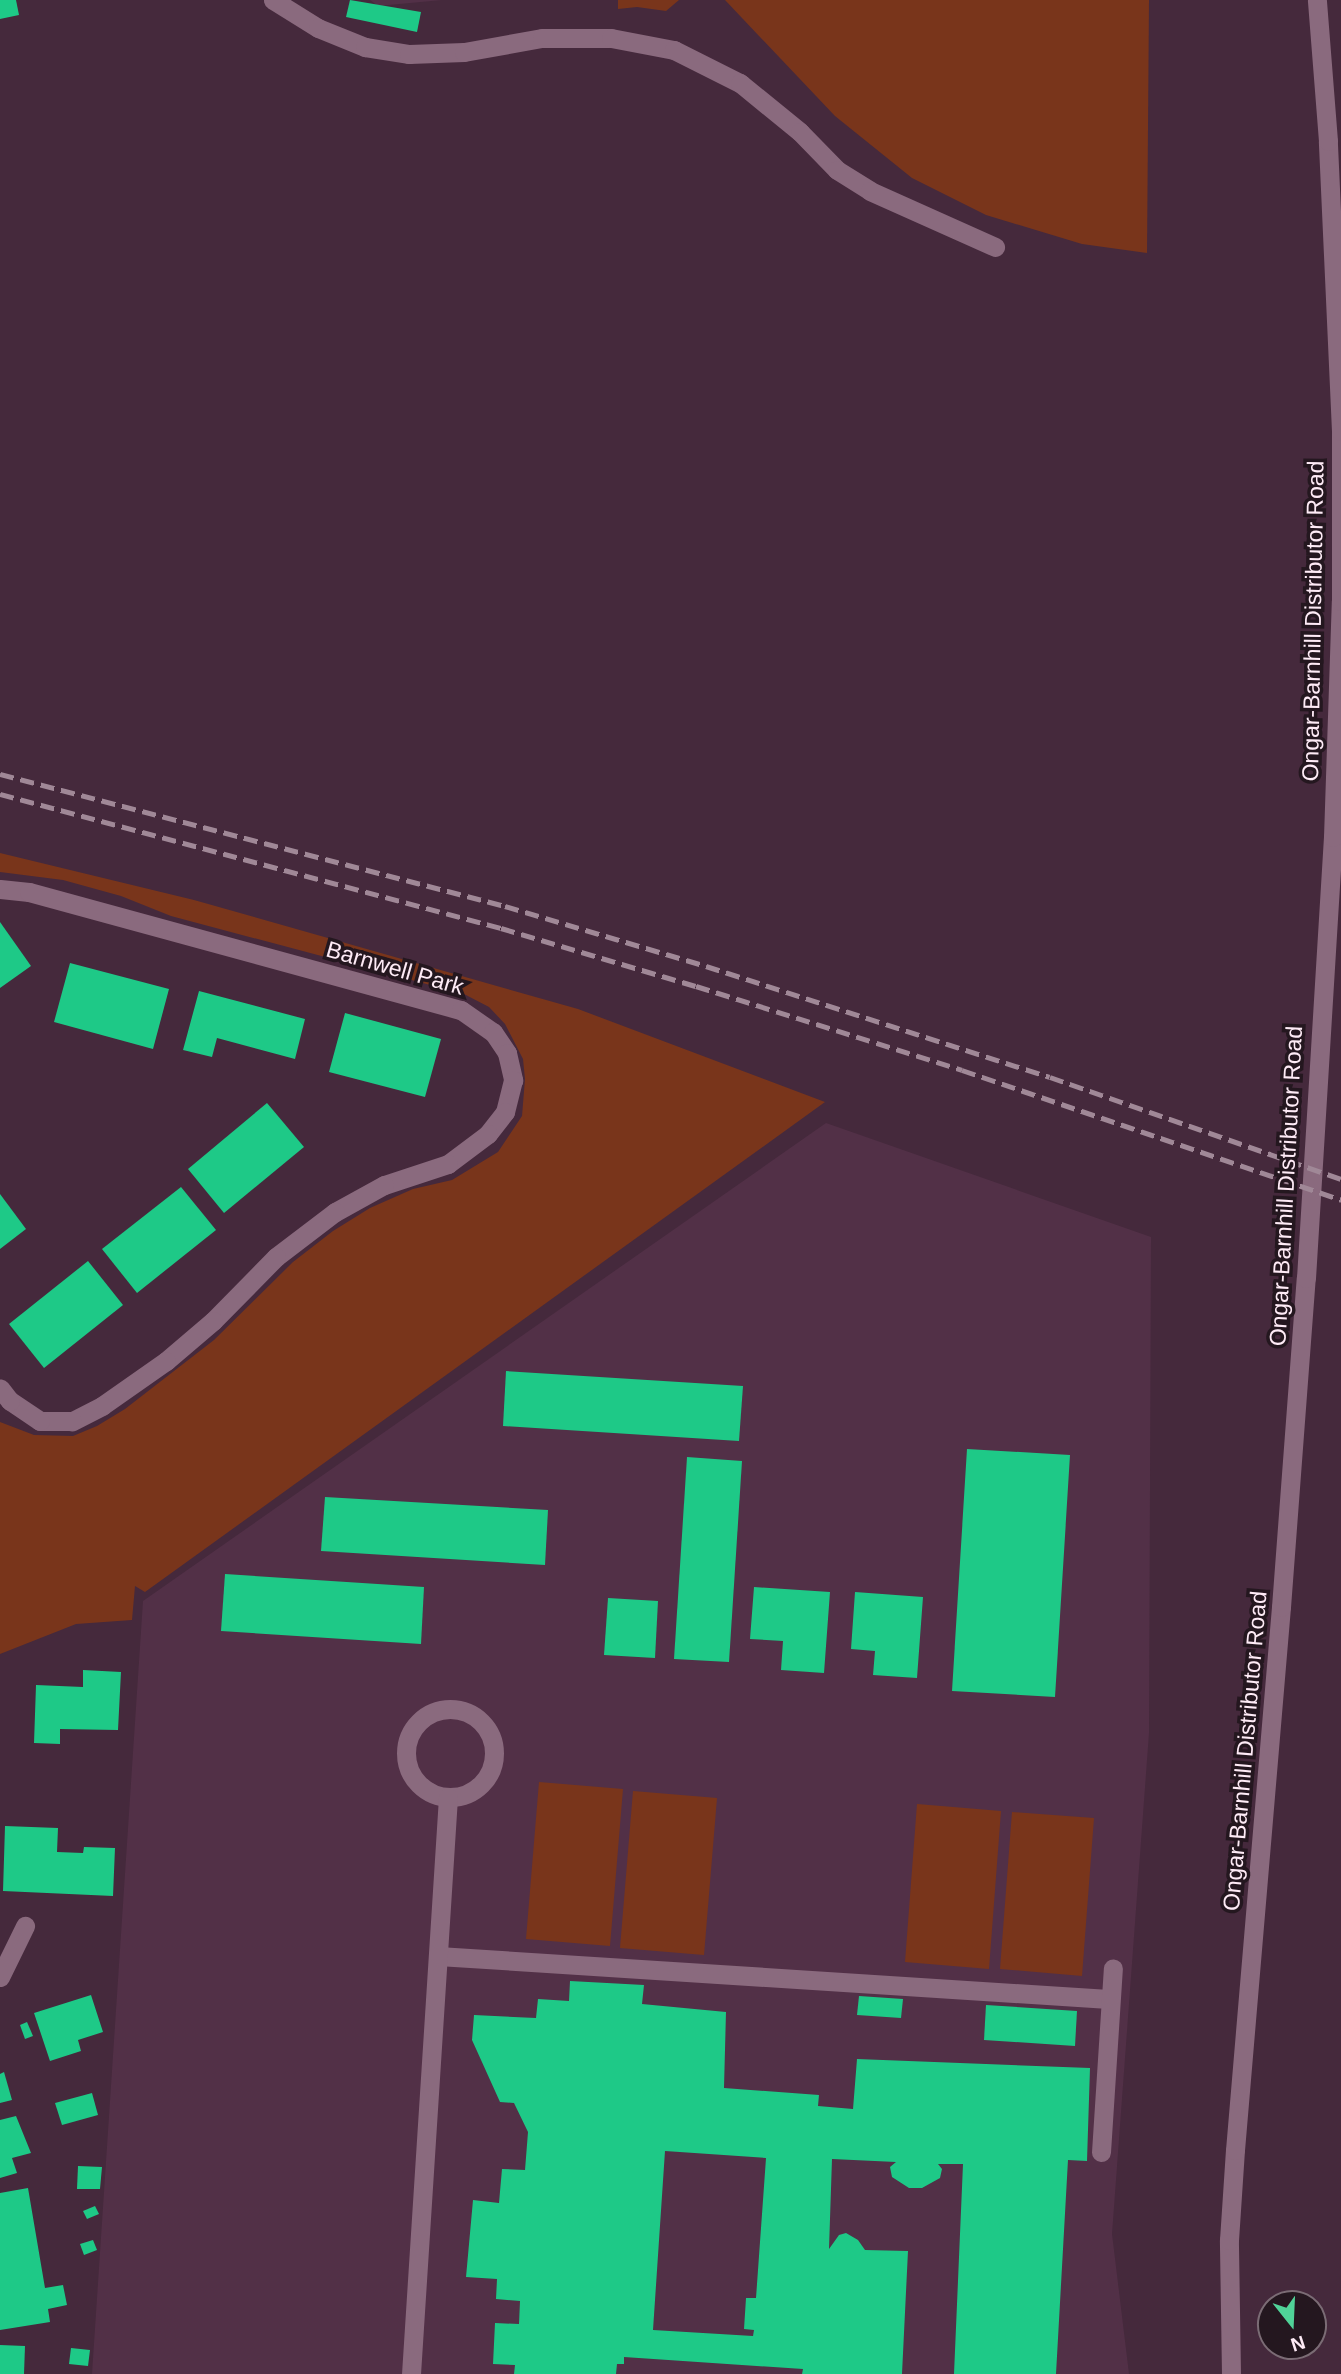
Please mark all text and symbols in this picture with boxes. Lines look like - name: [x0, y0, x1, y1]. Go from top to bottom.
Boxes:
- street label: Ongar-Barnhill Distributor Road: [1296, 460, 1330, 782]
- street label: Barnwell Park: [323, 935, 467, 1001]
- street label: Ongar-Barnhill Distributor Road: [1264, 1025, 1308, 1347]
- street label: Ongar-Barnhill Distributor Road: [1217, 1590, 1273, 1912]
- north arrow: [1257, 2290, 1327, 2360]
- text: N: [1288, 2331, 1308, 2356]

